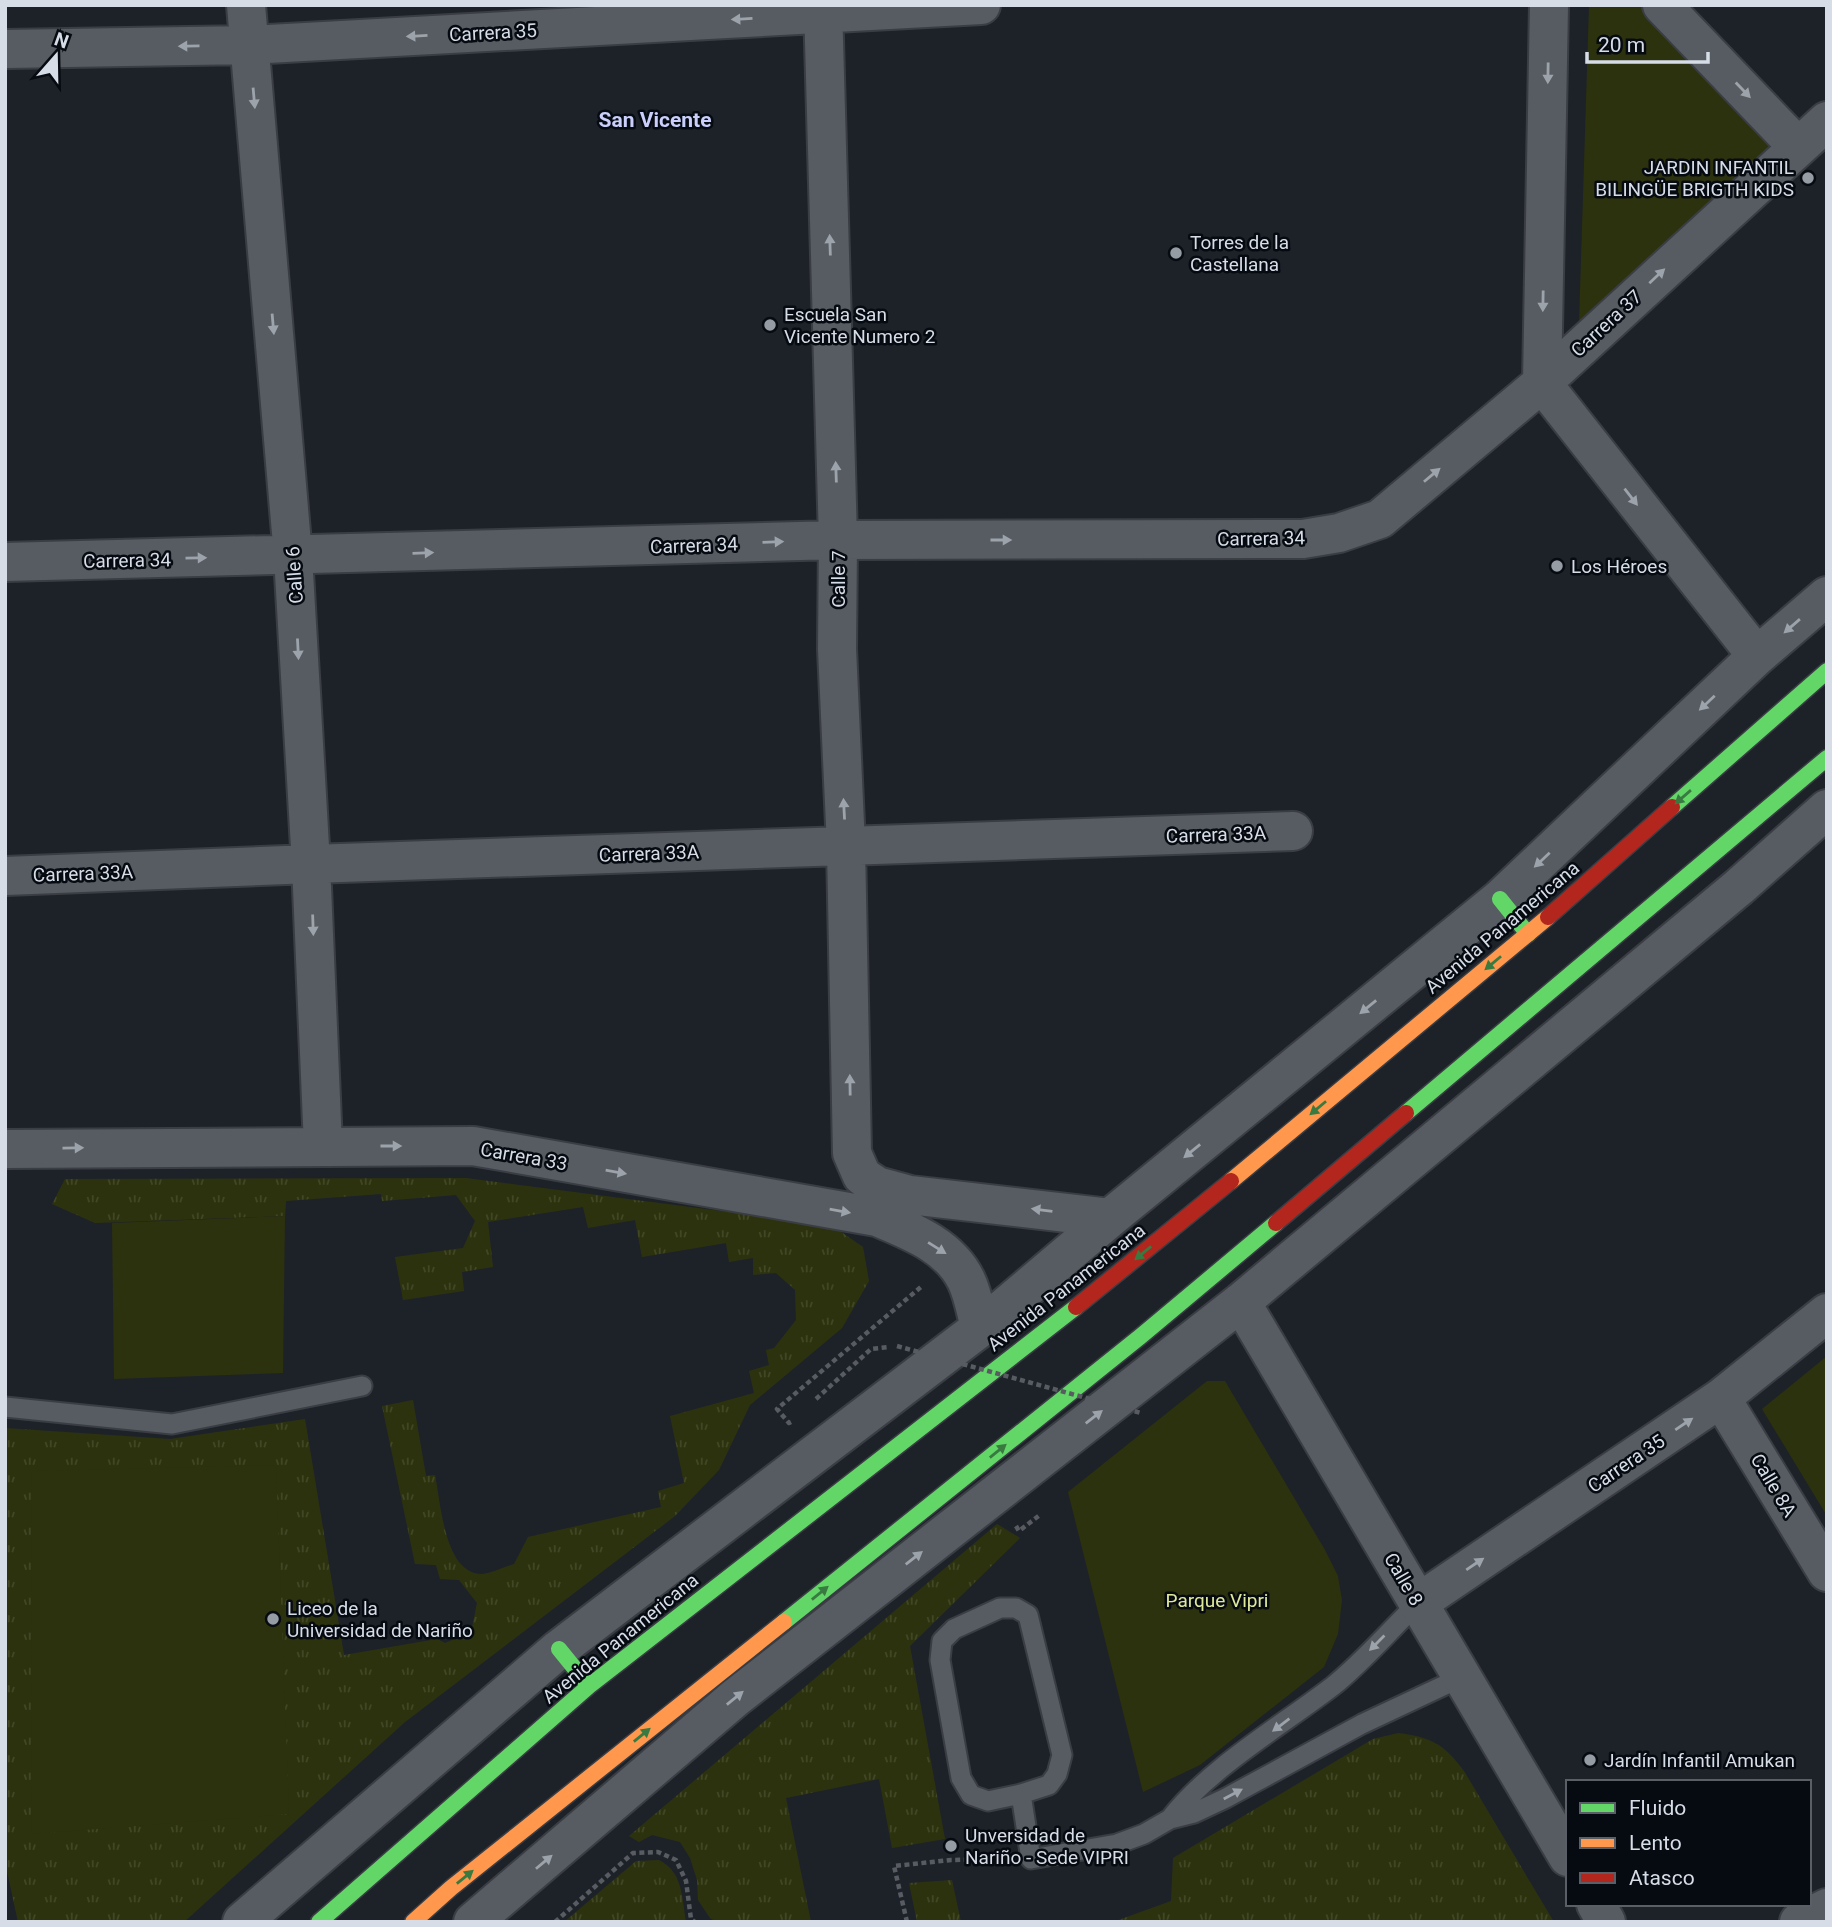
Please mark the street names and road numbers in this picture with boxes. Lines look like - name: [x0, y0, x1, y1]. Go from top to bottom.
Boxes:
- street label: Carrera 35: [449, 19, 538, 46]
- street label: Carrera 37: [1566, 285, 1646, 362]
- street label: Carrera 34: [1217, 526, 1305, 551]
- street label: Carrera 34: [650, 532, 739, 559]
- street label: Calle 6: [281, 546, 308, 604]
- street label: Carrera 34: [83, 548, 171, 573]
- street label: Calle 7: [827, 550, 850, 608]
- street label: Carrera 33A: [1165, 821, 1267, 848]
- street label: Carrera 33A: [598, 840, 700, 867]
- street label: Avenida Panamericana: [1421, 856, 1584, 999]
- street label: Carrera 33A: [32, 860, 134, 887]
- street label: Carrera 33: [479, 1138, 569, 1175]
- street label: Avenida Panamericana: [983, 1219, 1150, 1356]
- street label: Carrera 35: [1583, 1429, 1669, 1498]
- street label: Calle 8A: [1746, 1449, 1802, 1522]
- street label: Calle 8: [1379, 1549, 1428, 1610]
- street label: Avenida Panamericana: [538, 1568, 703, 1708]

